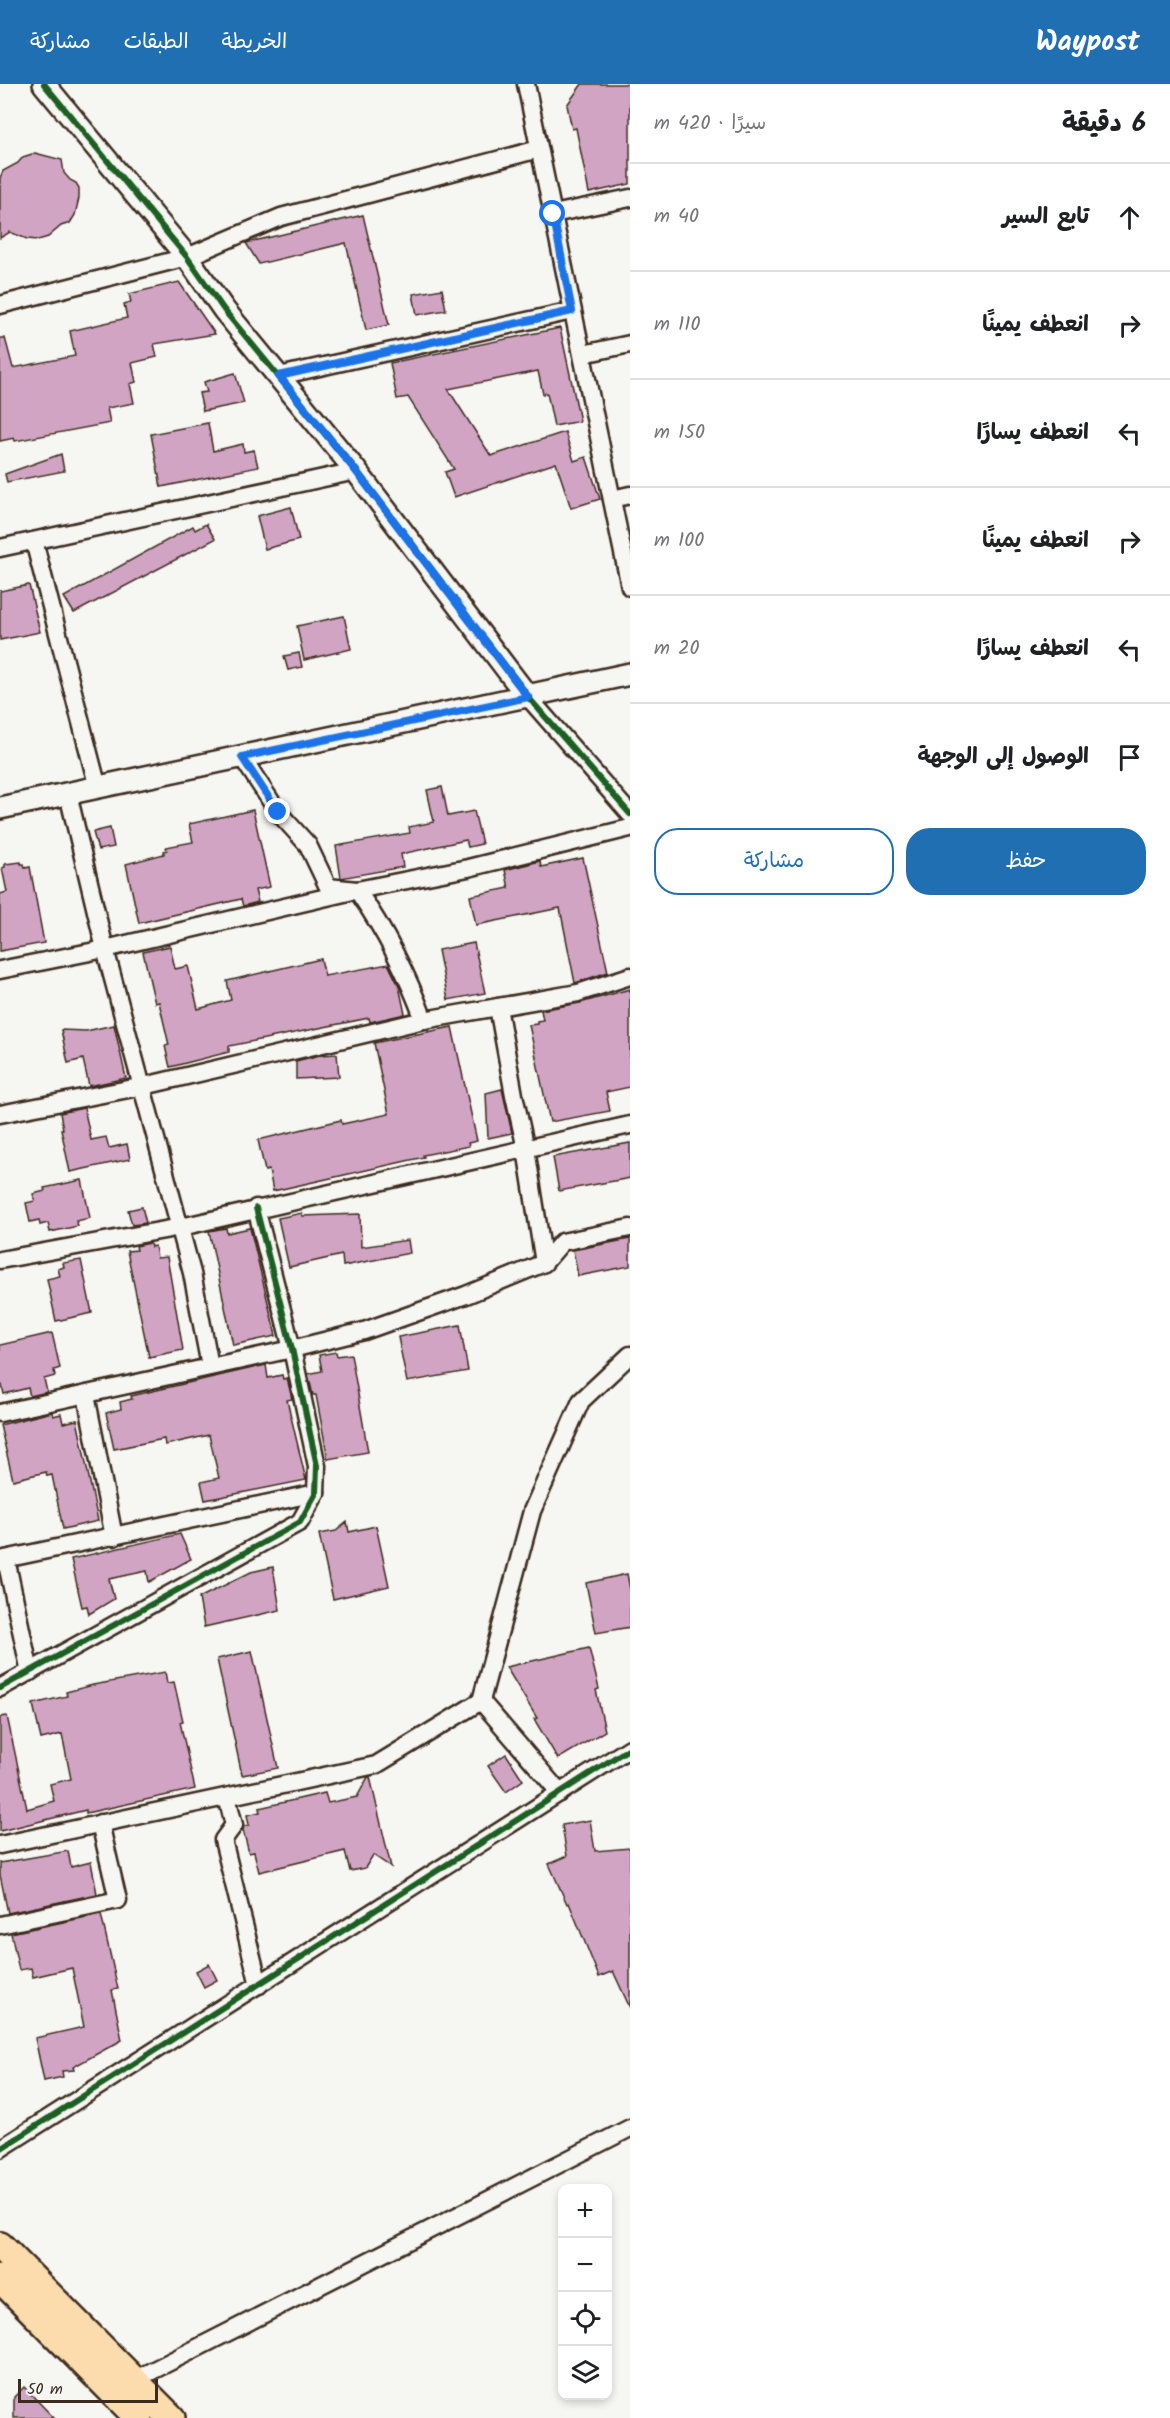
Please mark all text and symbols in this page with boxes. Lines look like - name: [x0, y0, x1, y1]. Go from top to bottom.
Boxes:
- text: Waypost: [1036, 20, 1140, 65]
- text: مشاركة: [30, 26, 91, 59]
- text: الطبقات: [124, 26, 189, 59]
- text: الخريطة: [222, 26, 287, 59]
- text: 6 دقيقة: [1062, 103, 1146, 145]
- text: سيرًا · 420 m: [654, 108, 766, 140]
- route start: [539, 200, 565, 226]
- text: تابع السير: [1002, 200, 1089, 235]
- text: 40 m: [654, 201, 699, 233]
- icon: ahead: [1113, 201, 1146, 234]
- text: انعطف يمينًا: [982, 308, 1089, 343]
- text: 110 m: [654, 309, 701, 341]
- icon: right: [1113, 309, 1146, 342]
- text: انعطف يسارًا: [977, 416, 1089, 451]
- text: 150 m: [654, 417, 705, 449]
- icon: left: [1113, 417, 1146, 450]
- text: انعطف يمينًا: [982, 524, 1089, 559]
- text: 100 m: [654, 525, 704, 557]
- icon: right: [1113, 525, 1146, 558]
- text: انعطف يسارًا: [977, 632, 1089, 667]
- text: 20 m: [654, 633, 700, 665]
- icon: left: [1113, 633, 1146, 666]
- text: الوصول إلى الوجهة: [917, 740, 1089, 775]
- icon: arrive: [1113, 741, 1146, 774]
- route end: [264, 798, 290, 824]
- button: مشاركة: [654, 828, 894, 895]
- button: حفظ: [906, 828, 1146, 895]
- map controls: [558, 2184, 612, 2400]
- button: +: [558, 2184, 612, 2238]
- button: −: [558, 2238, 612, 2292]
- button: locate: [558, 2292, 612, 2346]
- button: layers: [558, 2346, 612, 2400]
- scale bar: [18, 2376, 158, 2404]
- text: 50 m: [27, 2377, 63, 2402]

